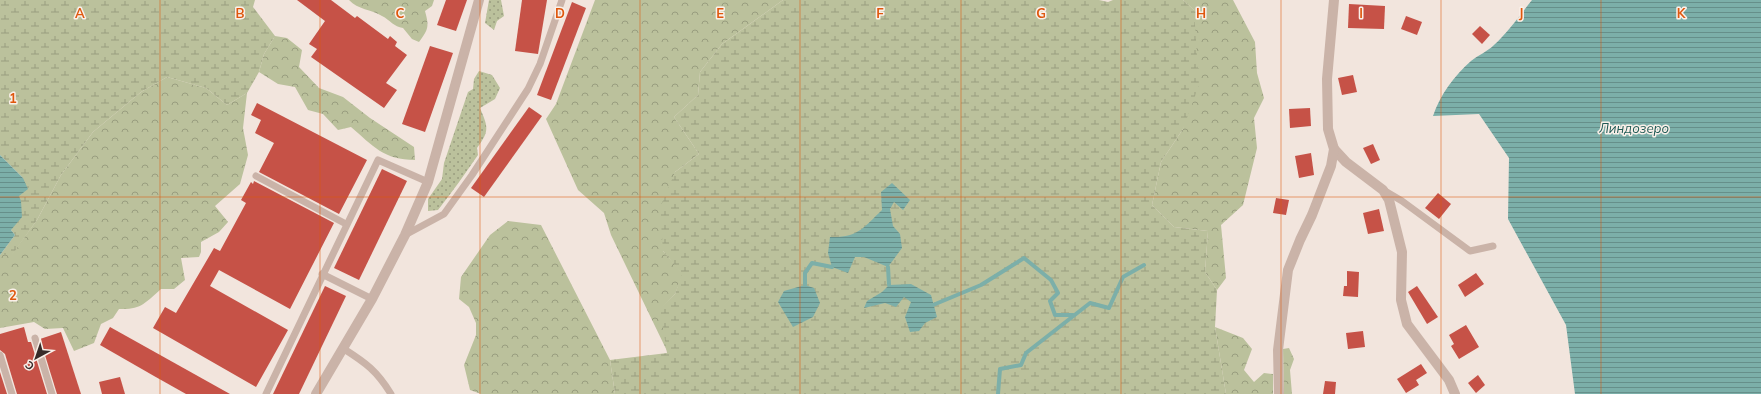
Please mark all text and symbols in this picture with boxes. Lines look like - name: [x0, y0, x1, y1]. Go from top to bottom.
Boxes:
- text: A: [75, 5, 85, 21]
- text: B: [236, 5, 245, 21]
- text: C: [396, 5, 405, 21]
- text: D: [555, 5, 565, 21]
- text: E: [716, 5, 724, 21]
- text: F: [876, 5, 884, 21]
- text: G: [1036, 5, 1046, 21]
- text: H: [1196, 5, 1206, 21]
- text: I: [1359, 5, 1363, 21]
- text: J: [1519, 5, 1523, 21]
- text: K: [1677, 5, 1687, 21]
- text: 1: [9, 90, 17, 106]
- water label: Линдозеро: [1598, 120, 1670, 136]
- text: 2: [9, 287, 17, 303]
- north arrow: [16, 338, 56, 378]
- text: С: [22, 358, 37, 373]

